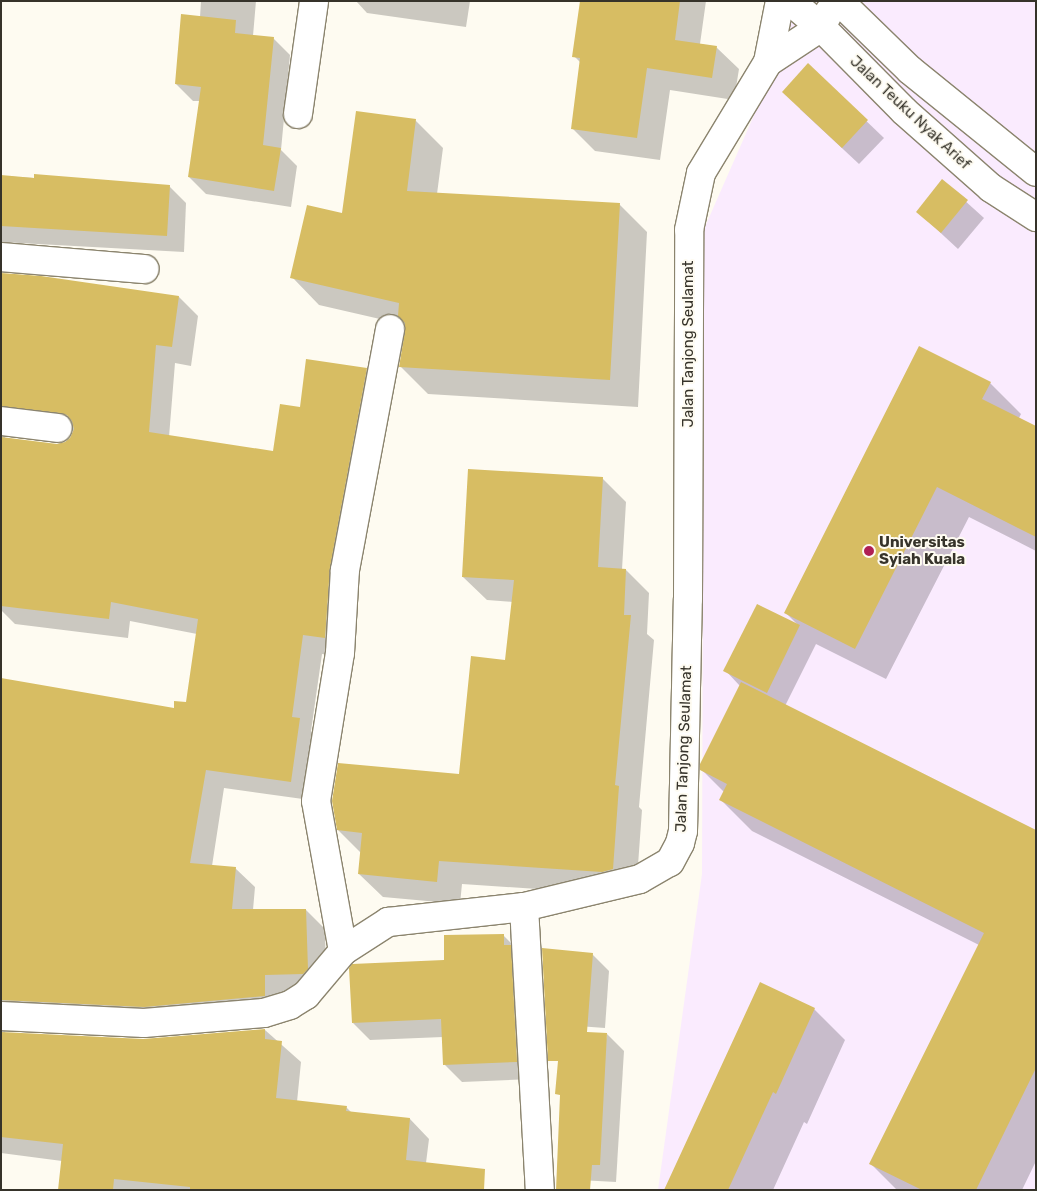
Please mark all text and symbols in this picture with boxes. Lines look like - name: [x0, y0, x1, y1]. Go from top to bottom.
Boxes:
- street label: Jalan Teuku Nyak Arief: [846, 52, 974, 174]
- street label: Jalan Tanjong Seulamat: [680, 260, 698, 428]
- place label: Universitas Syiah Kuala: [879, 533, 965, 568]
- marker: Universitas Syiah Kuala: [863, 545, 875, 557]
- street label: Jalan Tanjong Seulamat: [672, 665, 696, 833]

